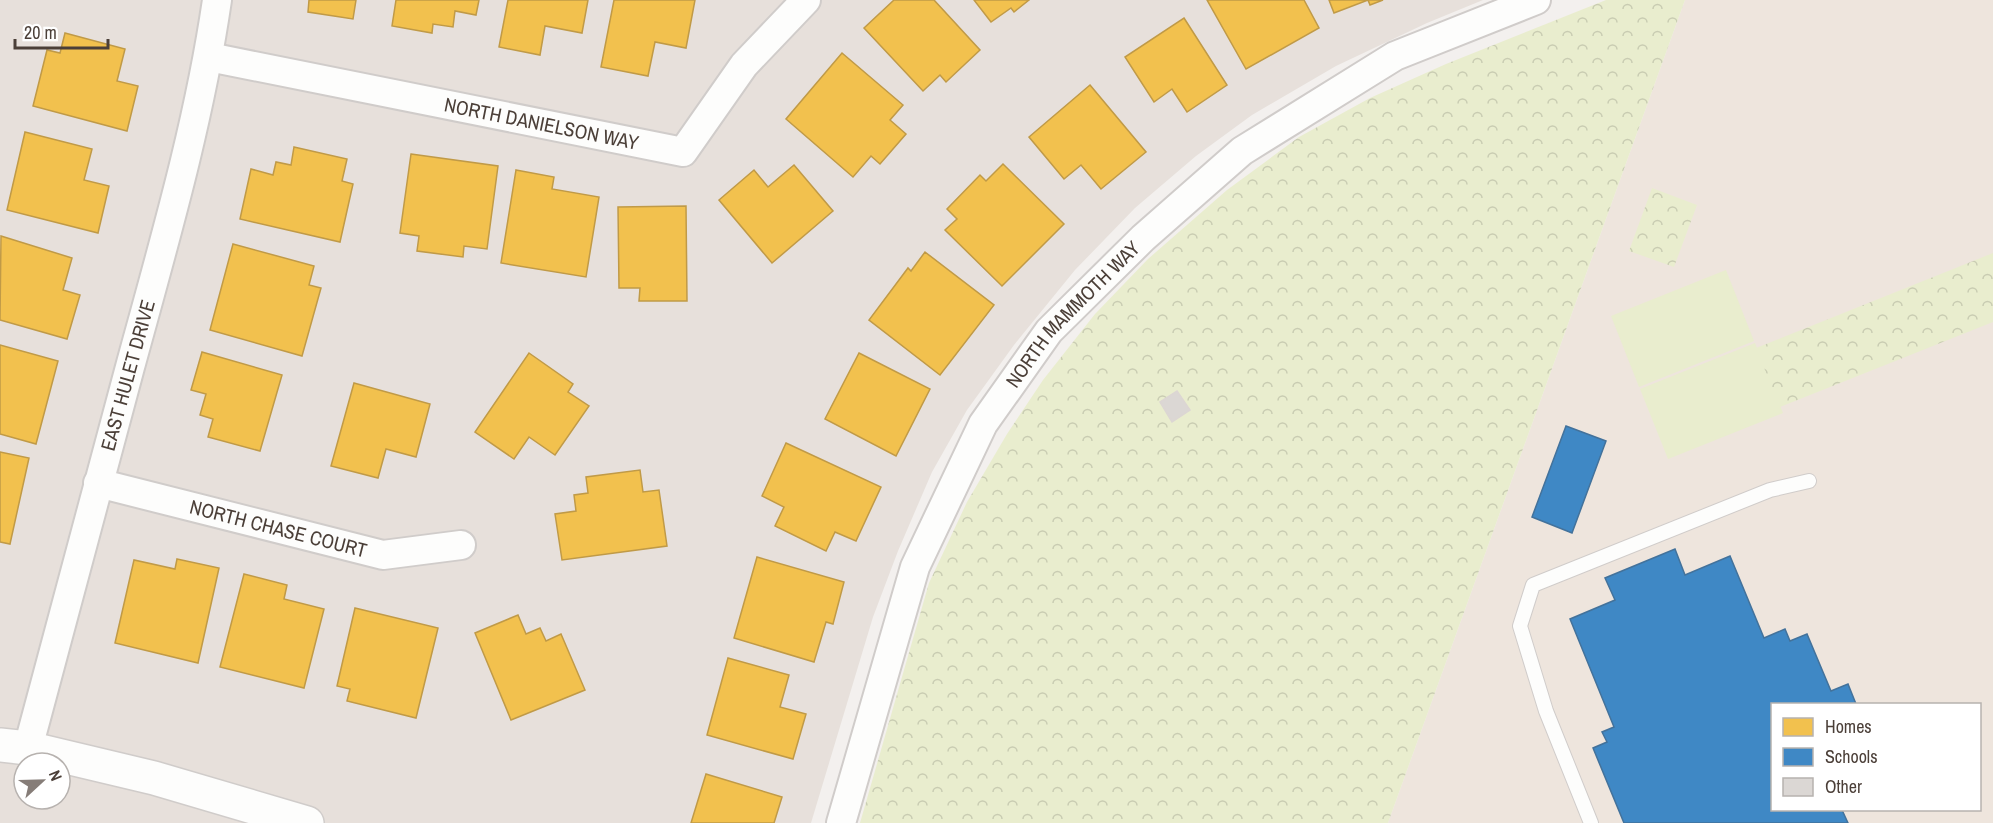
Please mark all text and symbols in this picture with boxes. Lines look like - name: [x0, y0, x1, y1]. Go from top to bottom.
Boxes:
- scale bar: [15, 12, 108, 50]
- text: 20 m: [24, 20, 57, 45]
- street label: NORTH DANIELSON WAY: [442, 90, 641, 156]
- street label: NORTH MAMMOTH WAY: [999, 235, 1145, 393]
- street label: EAST HULET DRIVE: [94, 297, 161, 454]
- street label: NORTH CHASE COURT: [187, 493, 370, 563]
- legend: [1771, 703, 1981, 811]
- text: Homes: [1825, 714, 1872, 739]
- text: Schools: [1825, 744, 1878, 769]
- north arrow: [12, 751, 72, 811]
- text: N: [44, 767, 68, 784]
- text: Other: [1825, 774, 1862, 799]

